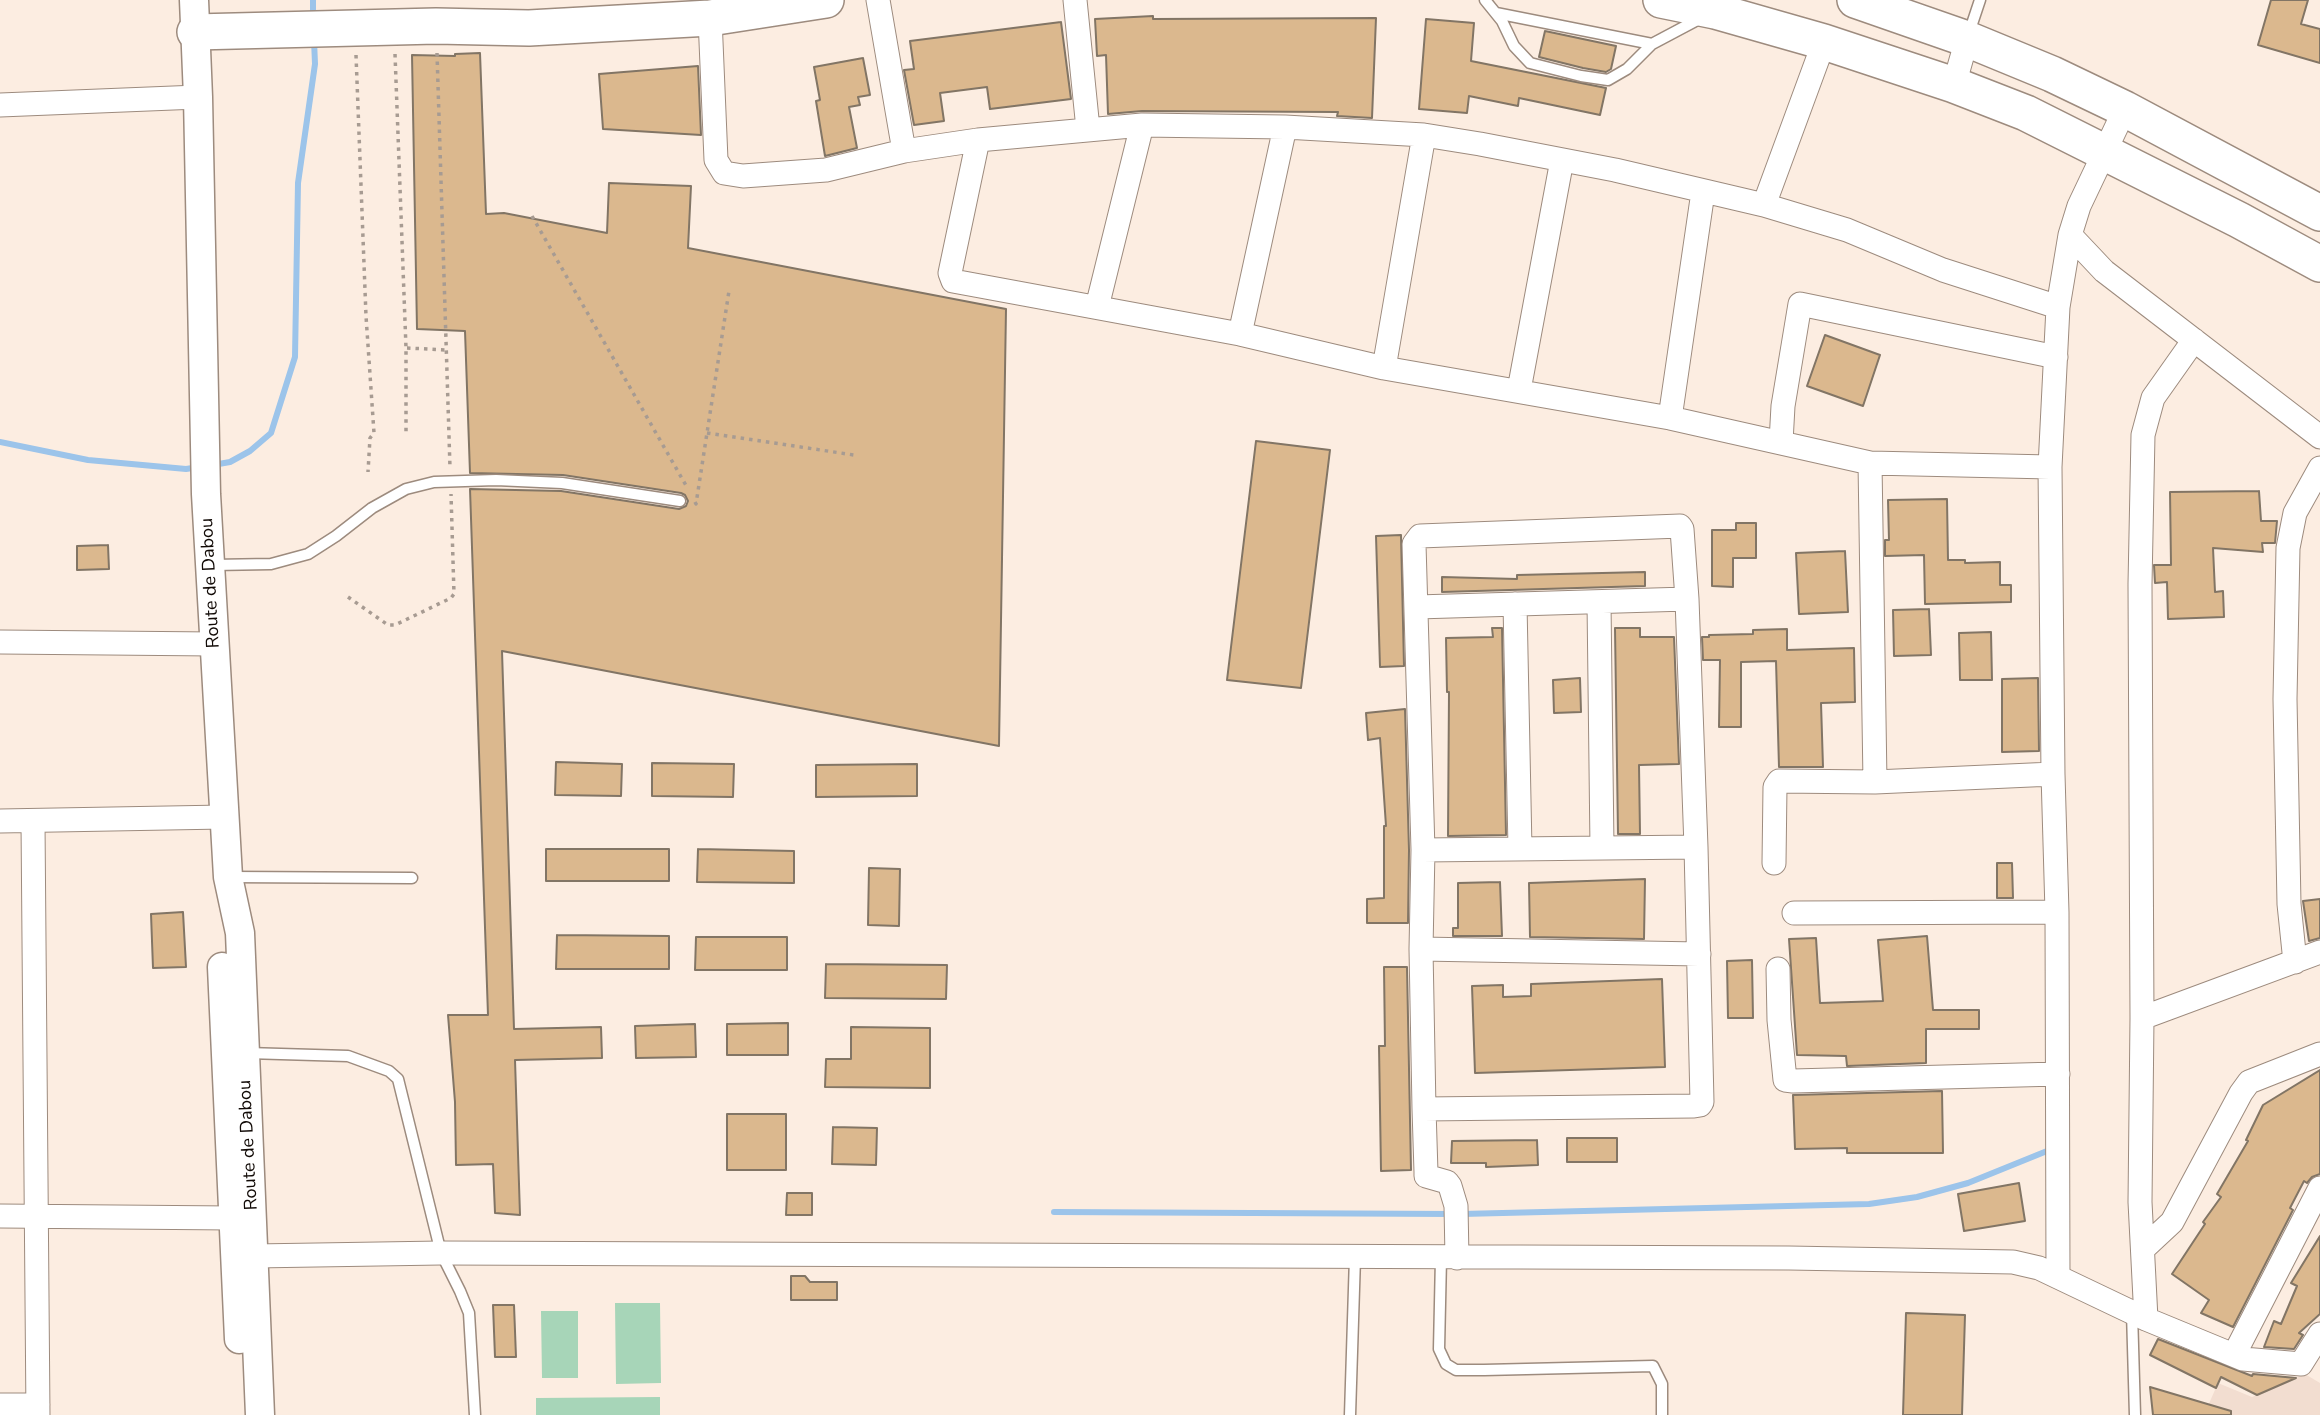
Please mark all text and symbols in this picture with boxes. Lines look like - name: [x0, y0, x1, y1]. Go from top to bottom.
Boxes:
- street label: Route de Dabou: [197, 517, 225, 649]
- street label: Route de Dabou: [235, 1079, 263, 1211]

